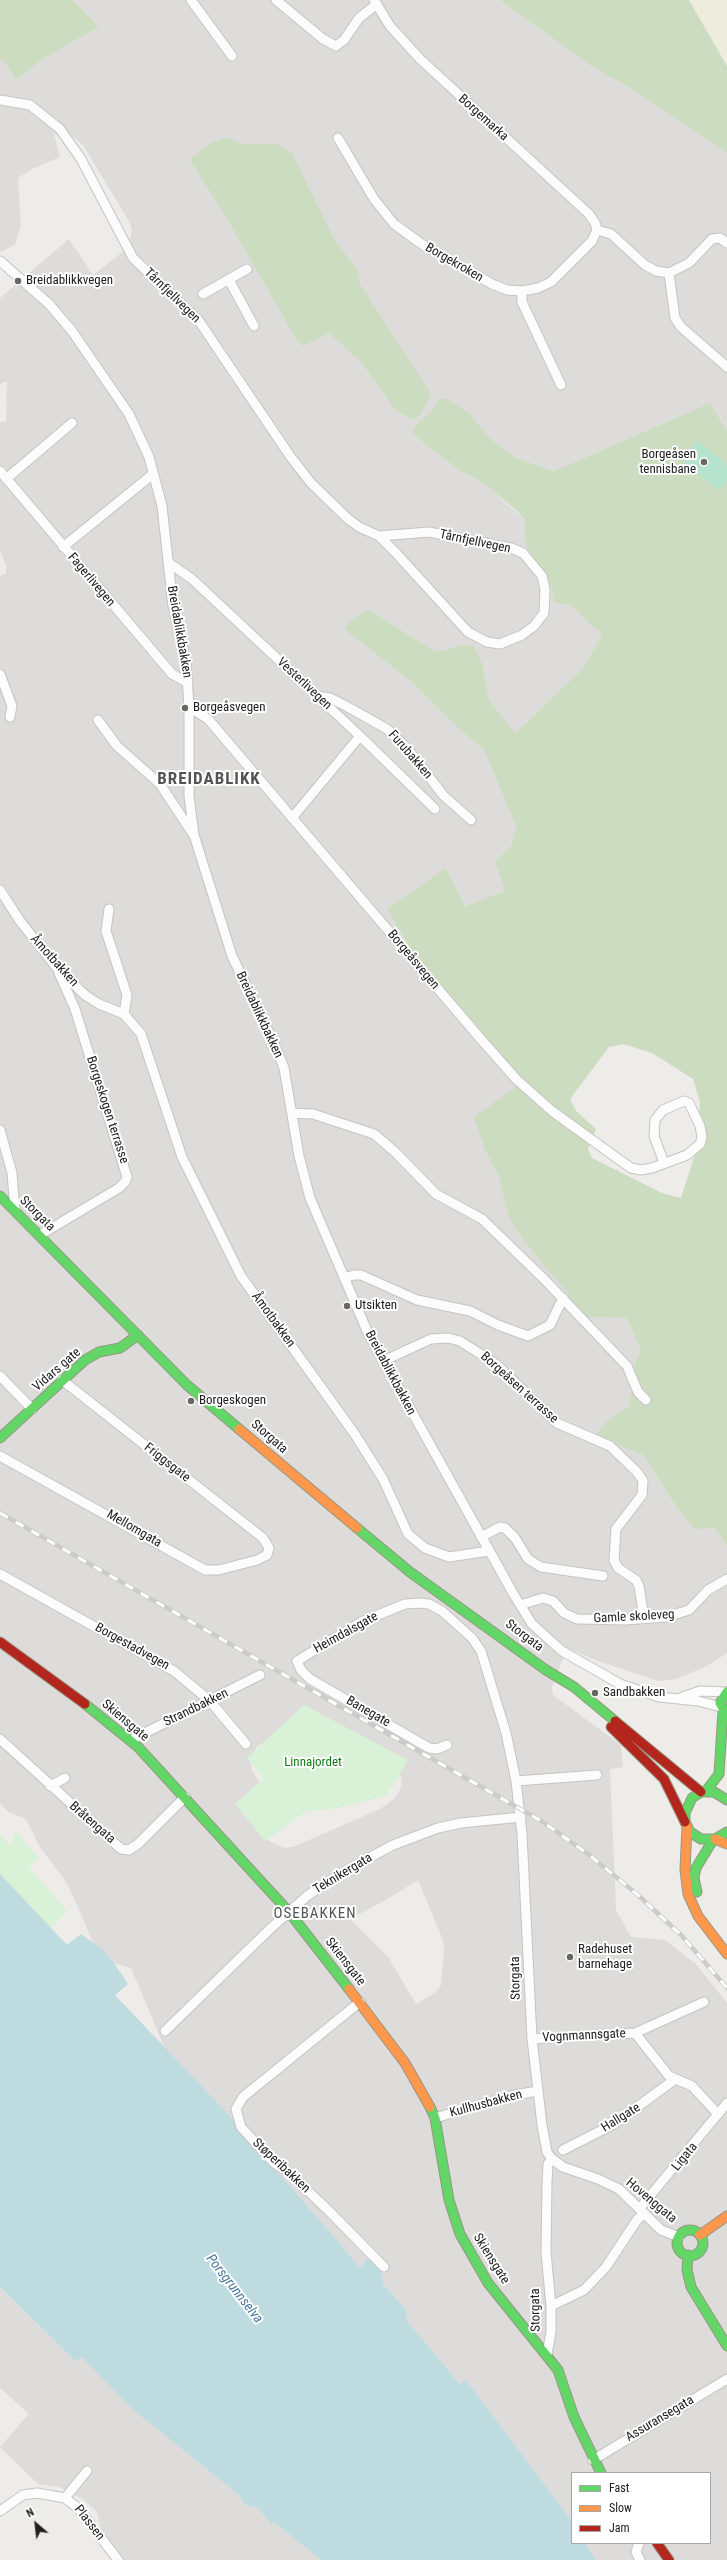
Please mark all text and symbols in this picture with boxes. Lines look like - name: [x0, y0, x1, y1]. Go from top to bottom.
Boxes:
- street label: Borgemarka: [455, 91, 511, 145]
- street label: Borgekroken: [422, 240, 486, 286]
- street label: Tårnfjellvegen: [141, 265, 203, 327]
- place label: Breidablikkvegen: [26, 273, 113, 289]
- marker: Breidablikkvegen: [13, 276, 23, 286]
- place label: Borgeåsen tennisbane: [640, 447, 696, 478]
- marker: Borgeåsen tennisbane: [699, 457, 709, 467]
- street label: Tårnfjellvegen: [438, 527, 512, 557]
- street label: Fagerlivegen: [64, 550, 118, 610]
- street label: Breidablikkbakken: [163, 585, 195, 679]
- street label: Vesterlivegen: [273, 655, 335, 713]
- place label: Borgeåsvegen: [193, 700, 265, 716]
- marker: Borgeåsvegen: [180, 703, 190, 713]
- street label: Furubakken: [385, 728, 435, 782]
- district label: BREIDABLIKK: [157, 770, 261, 790]
- street label: Borgeåsvegen: [384, 927, 442, 993]
- street label: Åmotbakken: [27, 932, 81, 990]
- street label: Breidablikkbakken: [232, 969, 286, 1061]
- street label: Borgeskogen terrasse: [82, 1054, 132, 1166]
- street label: Storgata: [16, 1193, 58, 1235]
- street label: Åmotbakken: [248, 1289, 298, 1351]
- place label: Utsikten: [355, 1298, 397, 1314]
- marker: Utsikten: [342, 1301, 352, 1311]
- street label: Breidablikkbakken: [361, 1328, 419, 1418]
- street label: Vidars gate: [30, 1345, 84, 1395]
- street label: Borgeåsen terrasse: [477, 1349, 561, 1427]
- place label: Borgeskogen: [199, 1393, 266, 1409]
- marker: Borgeskogen: [186, 1396, 196, 1406]
- street label: Storgata: [247, 1417, 291, 1457]
- street label: Friggsgate: [141, 1440, 193, 1486]
- street label: Mellomgata: [104, 1507, 164, 1551]
- street label: Gamle skoleveg: [593, 1607, 675, 1627]
- street label: Heimdalsgate: [311, 1609, 381, 1657]
- street label: Storgata: [502, 1617, 546, 1655]
- street label: Borgestadvegen: [92, 1620, 172, 1674]
- place label: Sandbakken: [603, 1685, 665, 1701]
- street label: Strandbakken: [161, 1686, 231, 1730]
- marker: Sandbakken: [590, 1688, 600, 1698]
- street label: Banegate: [343, 1693, 393, 1731]
- street label: Skiensgate: [98, 1697, 152, 1745]
- park label: Linnajordet: [284, 1755, 342, 1771]
- street label: Bråtengata: [66, 1799, 118, 1847]
- street label: Teknikergata: [311, 1850, 375, 1898]
- district label: OSEBAKKEN: [273, 1905, 357, 1923]
- street label: Skiensgate: [321, 1935, 369, 1989]
- place label: Radehuset barnehage: [578, 1942, 632, 1973]
- marker: Radehuset barnehage: [565, 1952, 575, 1962]
- street label: Storgata: [508, 1956, 524, 2000]
- street label: Vognmannsgate: [542, 2026, 626, 2046]
- street label: Kullhusbakken: [448, 2087, 524, 2121]
- street label: Hallgate: [599, 2100, 643, 2136]
- street label: Støperibakken: [249, 2135, 313, 2197]
- street label: Ligata: [669, 2140, 701, 2174]
- street label: Hovenggata: [622, 2175, 680, 2227]
- street label: Skiensgate: [469, 2231, 513, 2287]
- water label: Porsgrunnselva: [202, 2251, 266, 2327]
- street label: Storgata: [528, 2288, 544, 2332]
- street label: Assuransegata: [623, 2393, 697, 2445]
- legend: [571, 2472, 711, 2544]
- text: Fast: [609, 2481, 629, 2495]
- text: Slow: [609, 2501, 632, 2515]
- street label: Plassen: [70, 2502, 108, 2544]
- north arrow: [16, 2504, 56, 2544]
- text: N: [24, 2506, 36, 2520]
- text: Jam: [609, 2521, 630, 2535]

